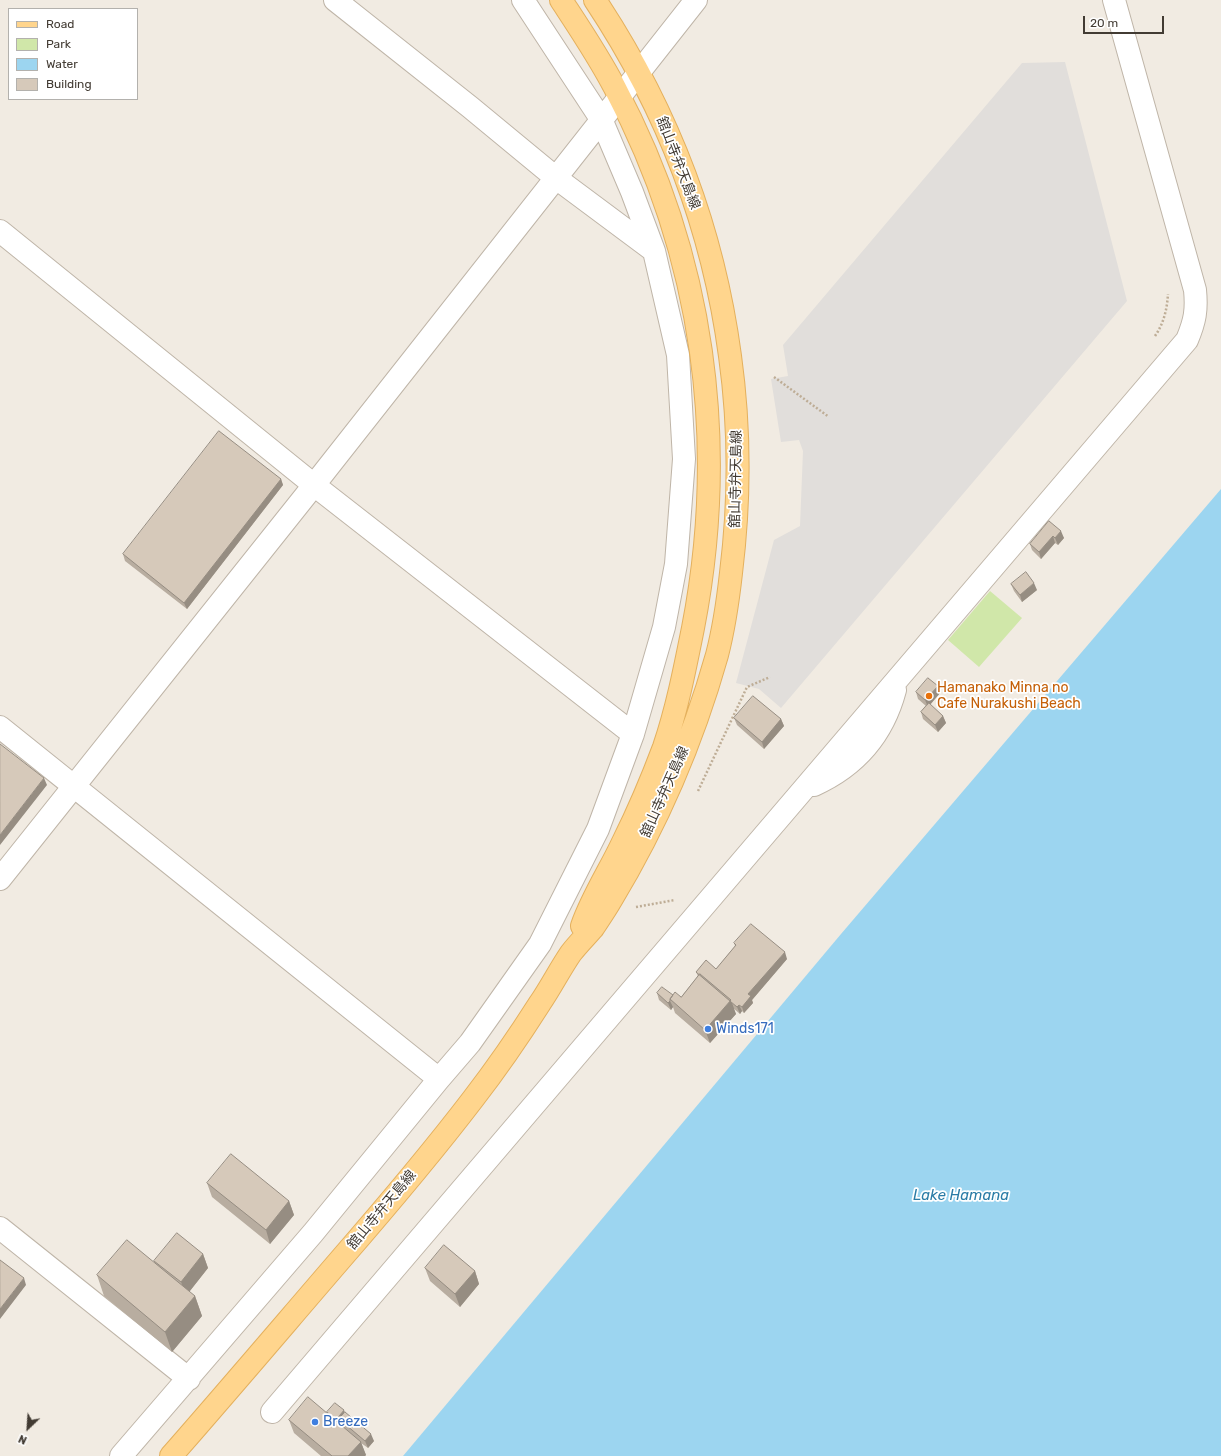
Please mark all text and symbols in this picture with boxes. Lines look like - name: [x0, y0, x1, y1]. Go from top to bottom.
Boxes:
- legend: [8, 8, 138, 100]
- scale bar: [1085, 8, 1166, 34]
- text: 20 m: [1090, 16, 1118, 30]
- text: Road: [46, 17, 74, 31]
- text: Park: [46, 37, 71, 51]
- text: Water: [46, 57, 78, 71]
- text: Building: [46, 77, 92, 91]
- street label: 舘山寺弁天島線: [653, 114, 703, 212]
- street label: 舘山寺弁天島線: [727, 430, 745, 528]
- place label: Hamanako Minna no Cafe Nurakushi Beach: [937, 680, 1081, 712]
- marker: Hamanako Minna no Cafe Nurakushi Beach: [924, 691, 934, 701]
- street label: 舘山寺弁天島線: [637, 744, 693, 840]
- place label: Winds171: [716, 1021, 774, 1037]
- marker: Winds171: [703, 1024, 713, 1034]
- street label: 舘山寺弁天島線: [344, 1167, 420, 1253]
- water label: Lake Hamana: [913, 1187, 1009, 1205]
- north arrow: [8, 1408, 48, 1448]
- place label: Breeze: [323, 1414, 368, 1430]
- marker: Breeze: [310, 1417, 320, 1427]
- text: N: [16, 1432, 29, 1447]

